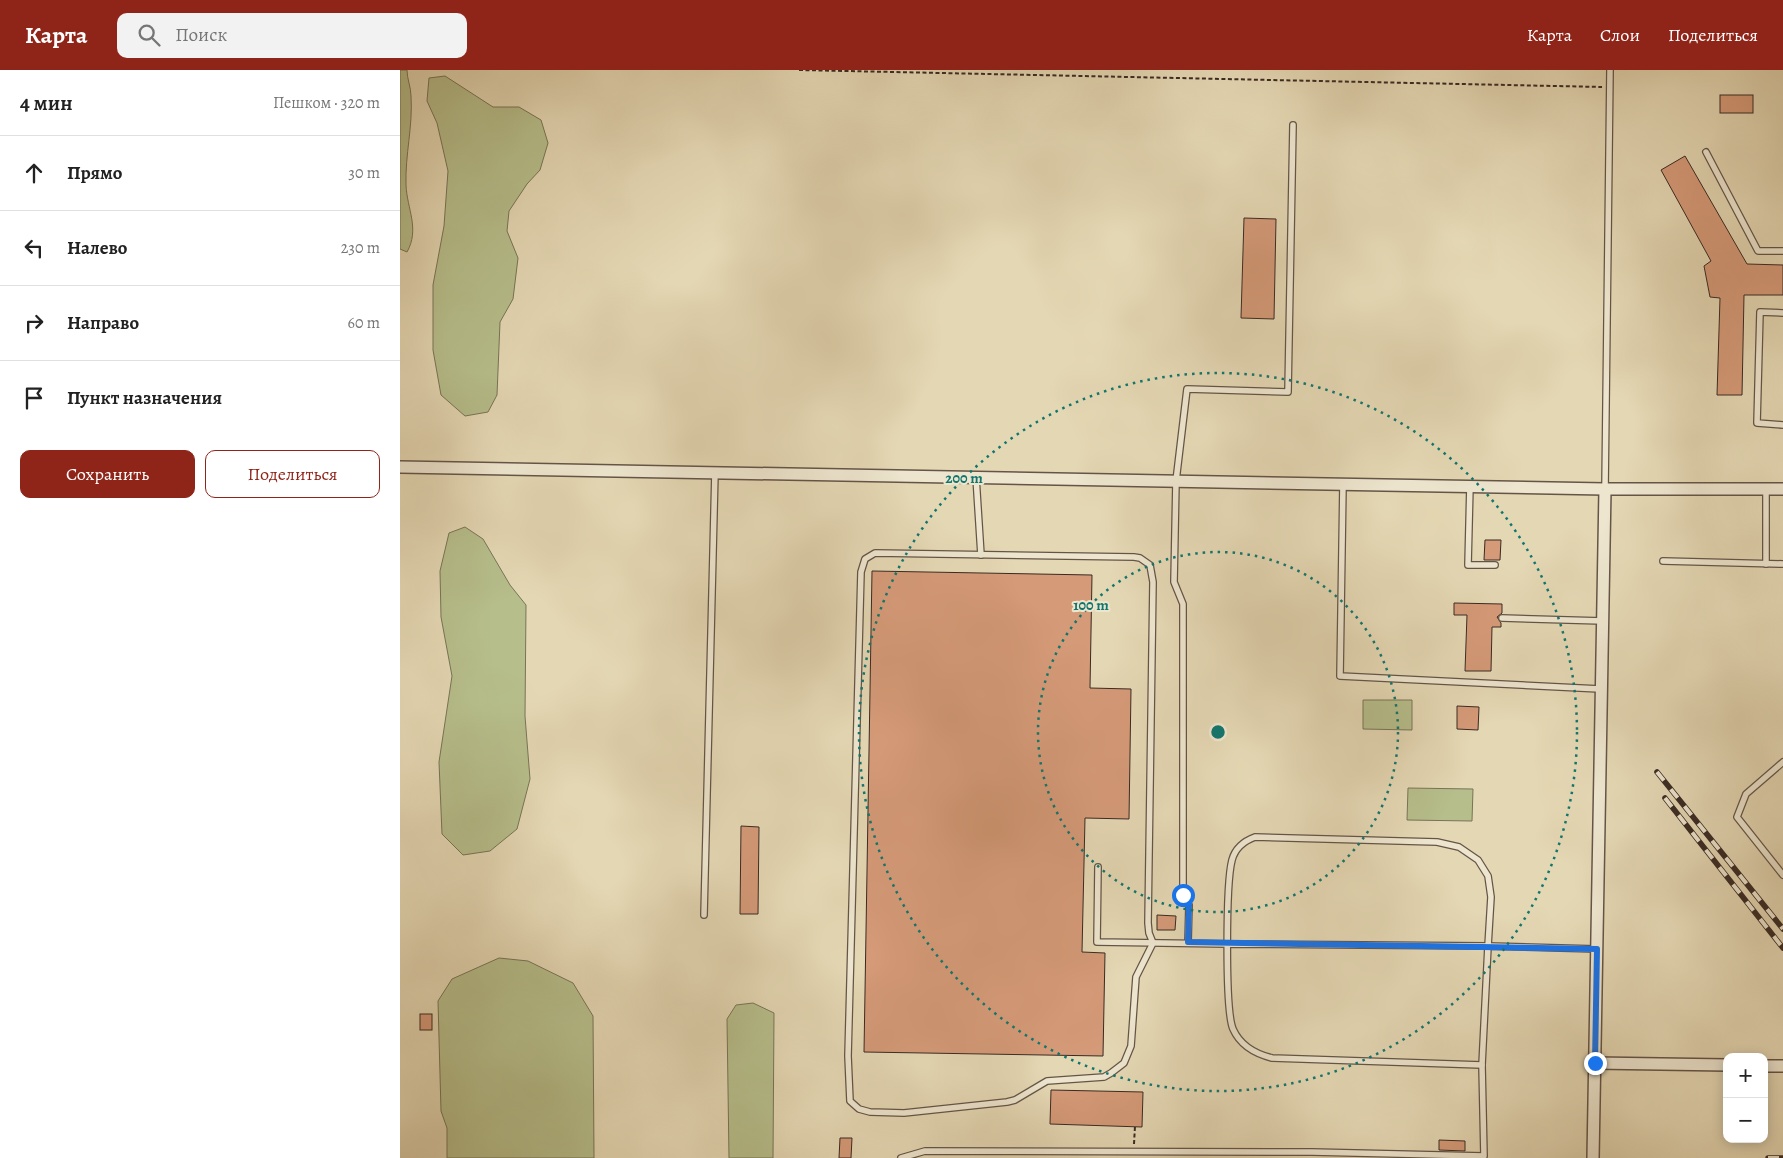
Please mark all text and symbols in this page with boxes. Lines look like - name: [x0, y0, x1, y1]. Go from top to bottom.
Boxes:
- search box: [117, 13, 467, 58]
- text: Карта: [25, 19, 87, 51]
- icon: search: [135, 21, 163, 49]
- text: Поиск: [175, 22, 227, 48]
- text: Карта: [1527, 23, 1572, 47]
- text: Слои: [1600, 23, 1640, 47]
- text: Поделиться: [1668, 23, 1758, 47]
- text: 4 мин: [20, 89, 73, 117]
- text: Пешком · 320 m: [273, 92, 380, 114]
- icon: ahead: [20, 159, 48, 187]
- text: Прямо: [67, 160, 122, 186]
- text: 30 m: [348, 162, 380, 184]
- icon: left: [20, 234, 48, 262]
- text: Налево: [67, 235, 127, 261]
- text: 230 m: [341, 237, 380, 259]
- icon: right: [20, 309, 48, 337]
- text: Направо: [67, 310, 139, 336]
- text: 60 m: [348, 312, 380, 334]
- icon: arrive: [20, 384, 48, 412]
- text: Пункт назначения: [67, 385, 222, 411]
- button: Сохранить: [20, 450, 195, 498]
- button: Поделиться: [205, 450, 380, 498]
- text: 200 m: [945, 468, 983, 488]
- text: 100 m: [1073, 595, 1109, 615]
- centre of rings: [1209, 723, 1227, 741]
- route start: [1172, 884, 1195, 907]
- route end: [1584, 1052, 1607, 1075]
- map controls: [1723, 1053, 1768, 1143]
- button: +: [1723, 1053, 1768, 1098]
- button: −: [1723, 1098, 1768, 1143]

